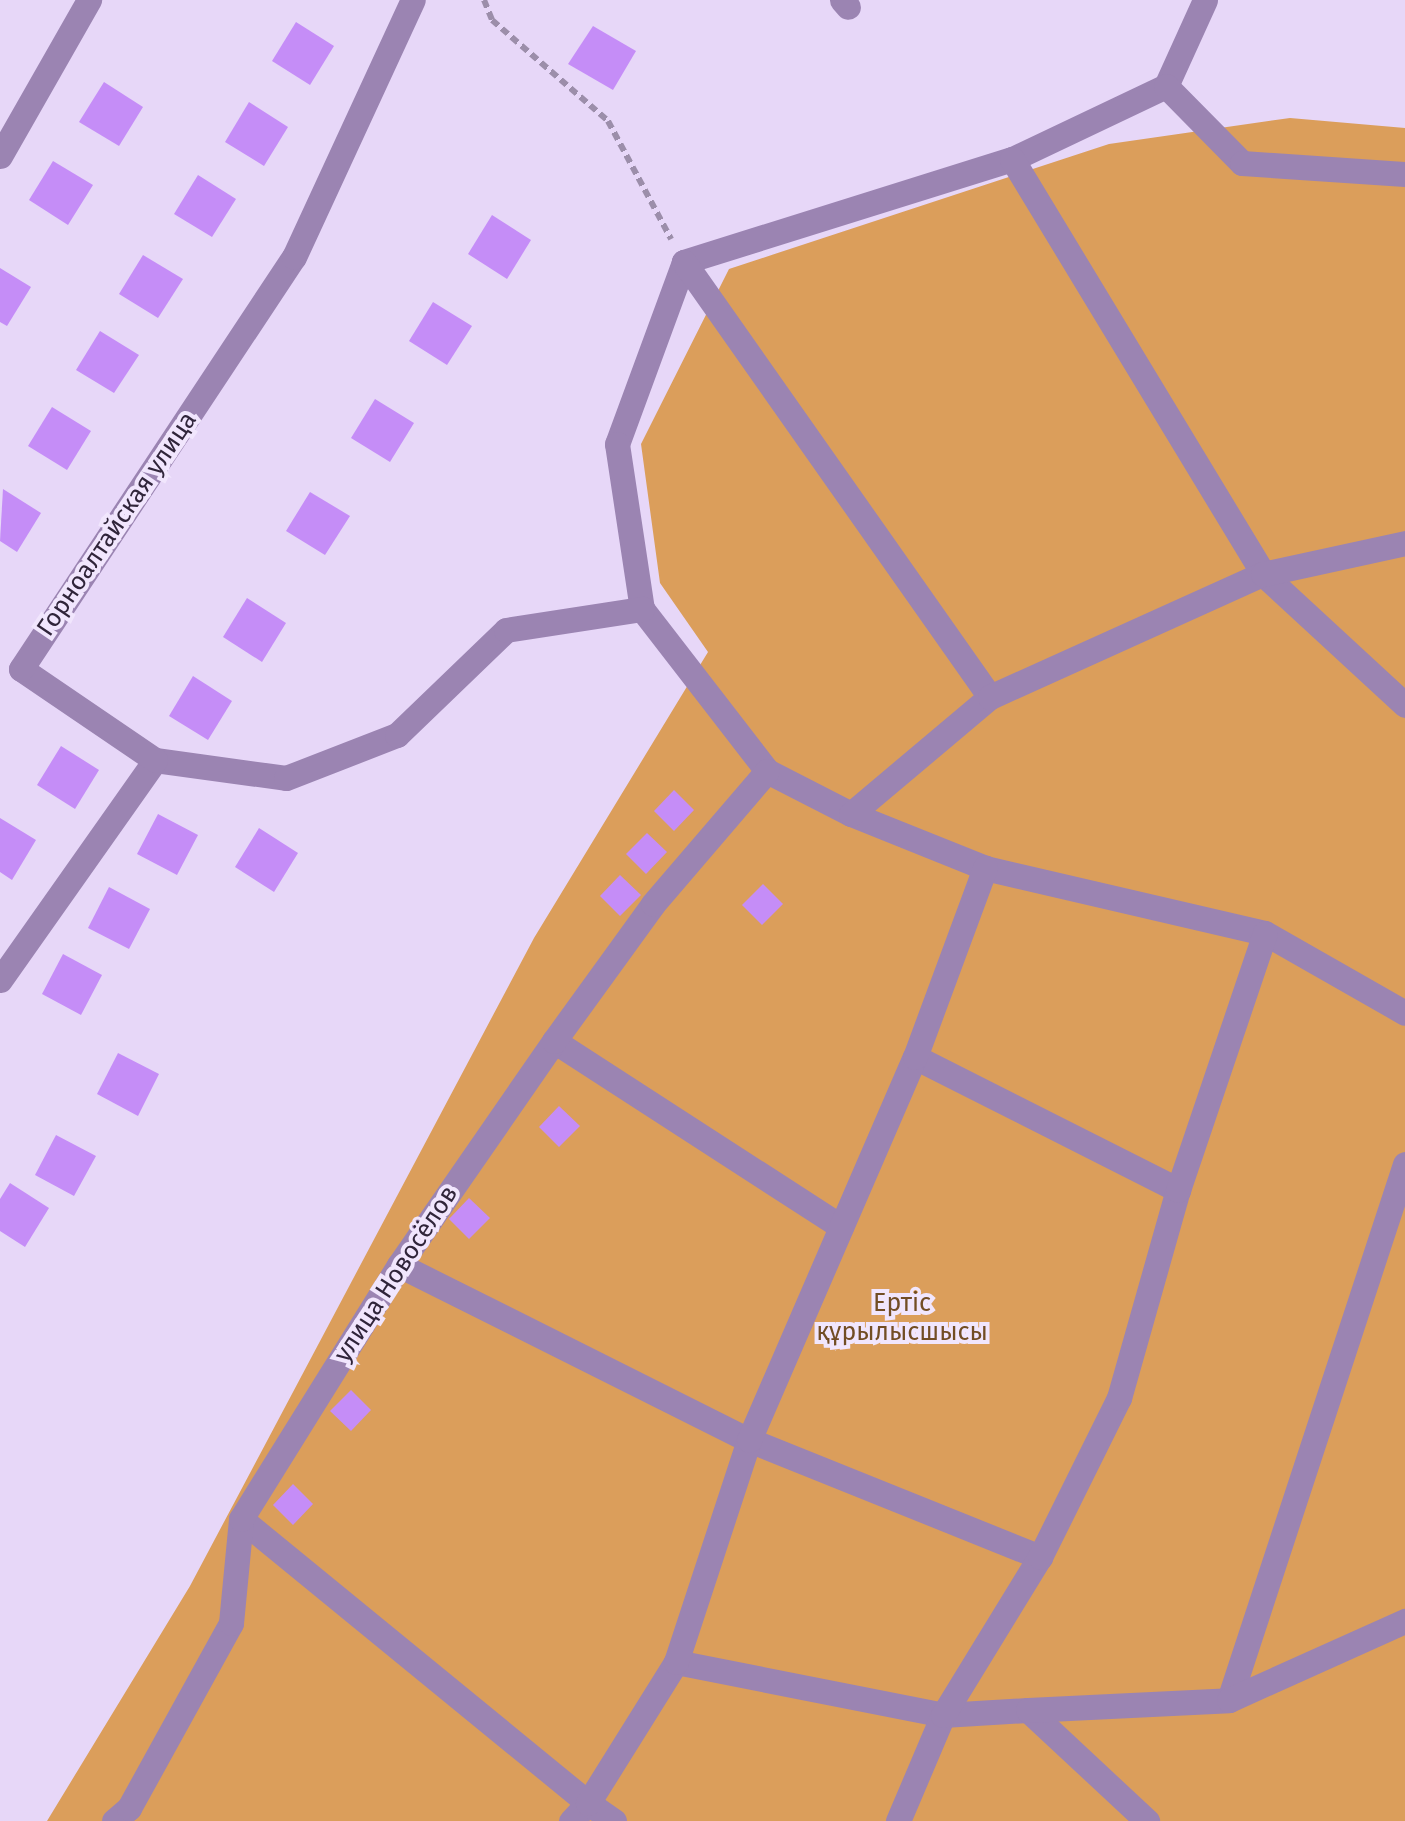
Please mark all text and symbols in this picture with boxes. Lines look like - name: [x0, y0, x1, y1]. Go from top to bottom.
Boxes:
- street label: Горноалтайская улица: [31, 406, 203, 642]
- street label: улица Новосёлов: [328, 1180, 464, 1368]
- park label: Ертіс құрылысшысы: [816, 1289, 988, 1348]

